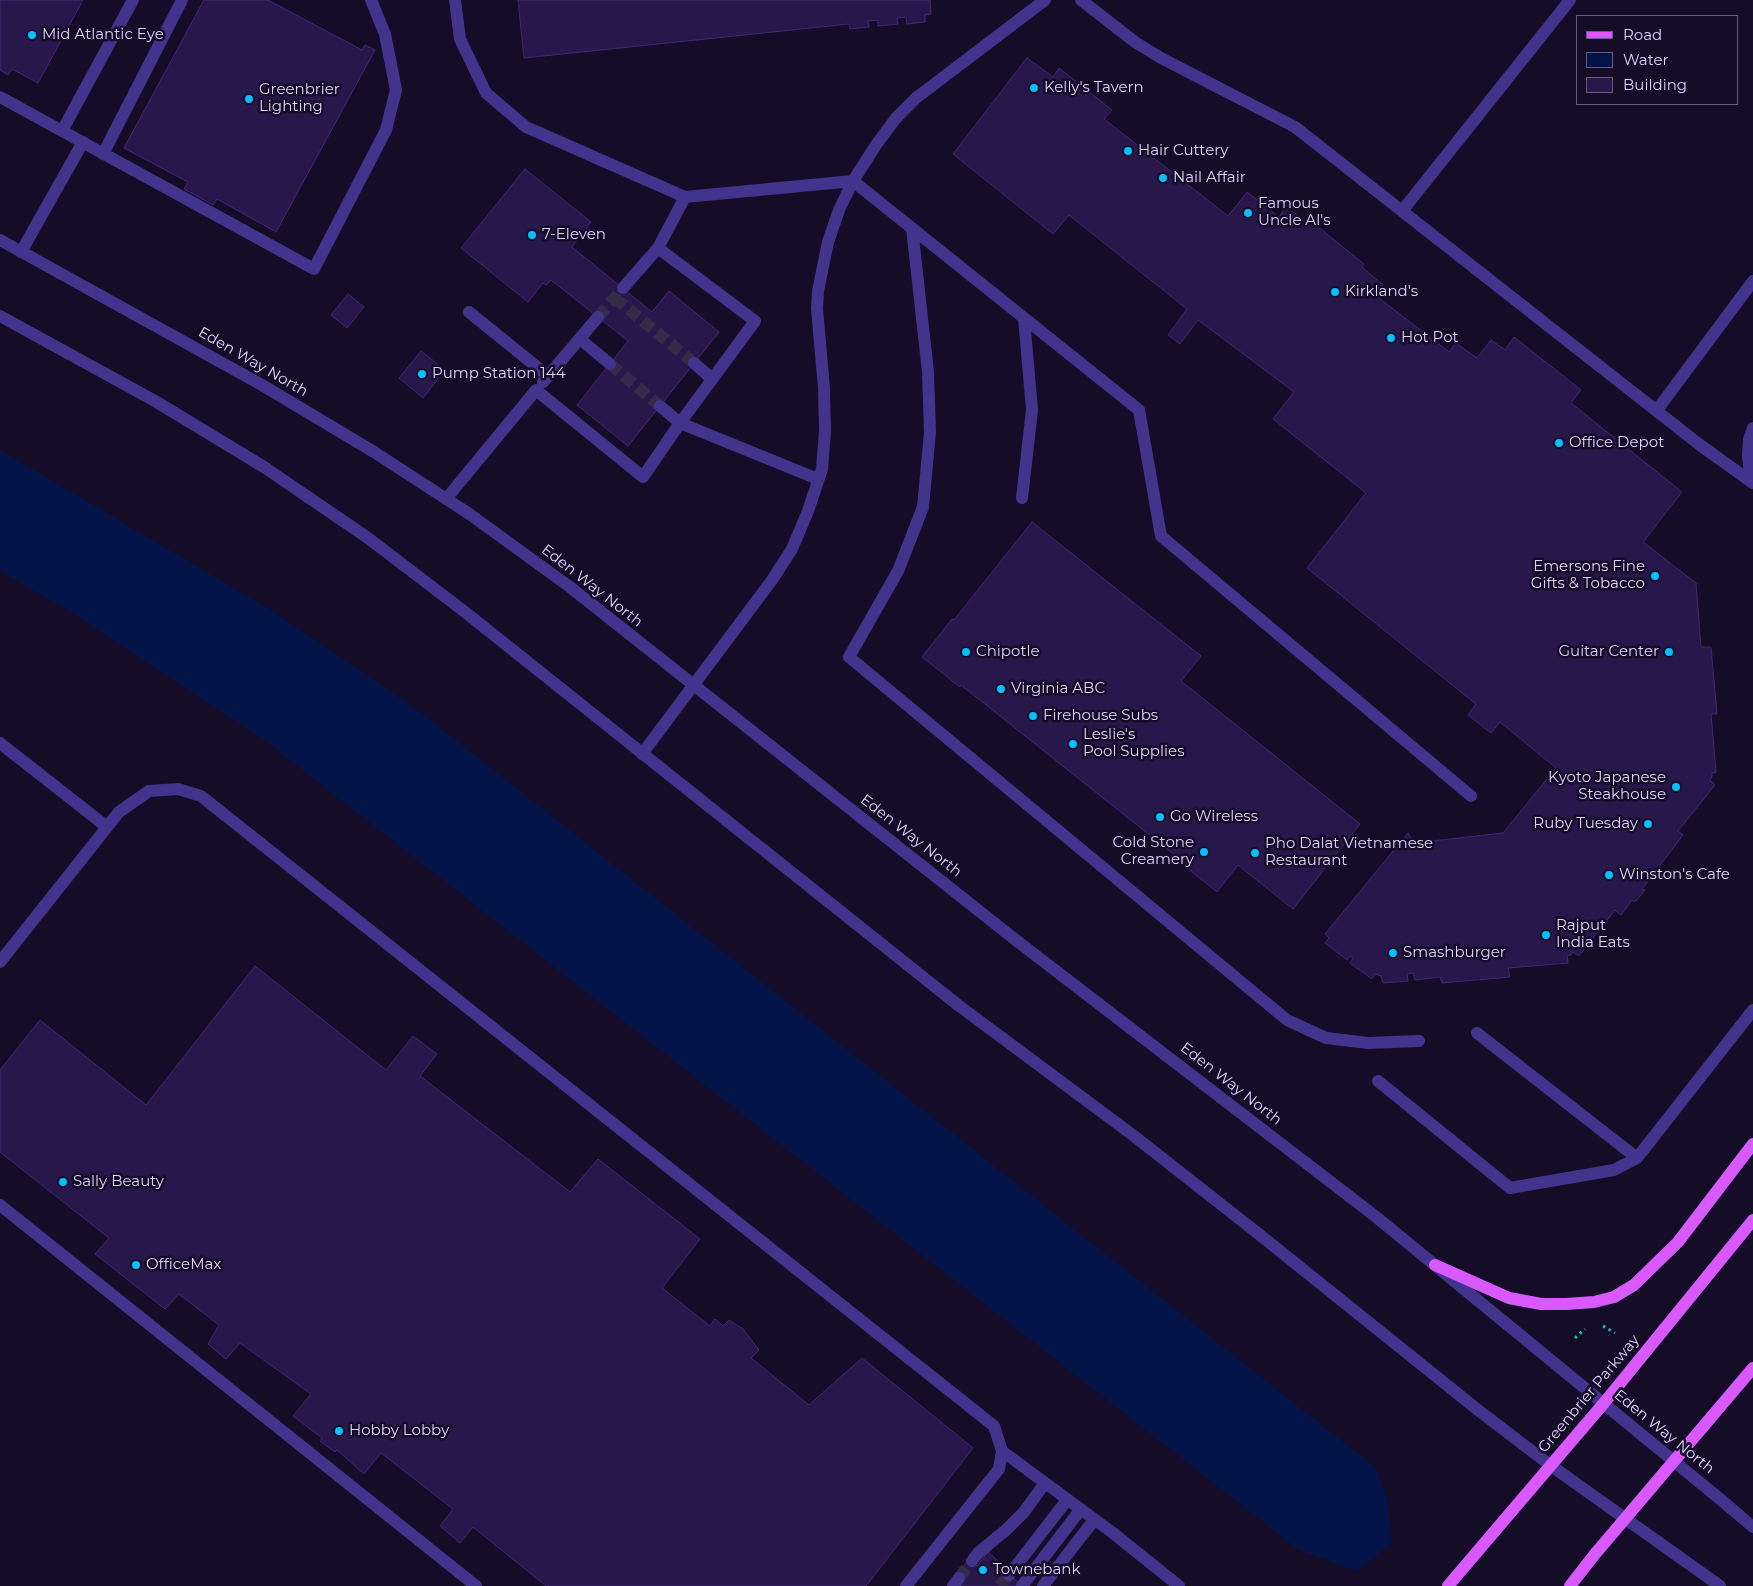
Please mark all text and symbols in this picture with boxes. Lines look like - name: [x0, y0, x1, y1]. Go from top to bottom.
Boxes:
- legend: [1576, 15, 1738, 105]
- text: Road: [1623, 25, 1662, 44]
- place label: Mid Atlantic Eye: [42, 26, 164, 44]
- marker: Mid Atlantic Eye: [26, 29, 38, 41]
- text: Water: [1623, 50, 1669, 69]
- text: Building: [1623, 75, 1687, 94]
- place label: Kelly's Tavern: [1044, 79, 1144, 97]
- place label: Greenbrier Lighting: [259, 81, 340, 116]
- marker: Kelly's Tavern: [1028, 82, 1040, 94]
- marker: Greenbrier Lighting: [243, 93, 255, 105]
- place label: Hair Cuttery: [1138, 142, 1228, 160]
- marker: Hair Cuttery: [1122, 145, 1134, 157]
- place label: Nail Affair: [1173, 169, 1246, 187]
- marker: Nail Affair: [1157, 172, 1169, 184]
- place label: Famous Uncle Al's: [1258, 195, 1331, 230]
- marker: Famous Uncle Al's: [1242, 207, 1254, 219]
- place label: 7-Eleven: [542, 226, 606, 244]
- marker: 7-Eleven: [526, 229, 538, 241]
- place label: Kirkland's: [1345, 283, 1418, 301]
- marker: Kirkland's: [1329, 286, 1341, 298]
- street label: Eden Way North: [195, 323, 311, 401]
- place label: Hot Pot: [1401, 329, 1459, 347]
- marker: Hot Pot: [1385, 332, 1397, 344]
- place label: Pump Station 144: [432, 365, 566, 383]
- marker: Pump Station 144: [416, 368, 428, 380]
- place label: Office Depot: [1569, 434, 1664, 452]
- marker: Office Depot: [1553, 437, 1565, 449]
- street label: Eden Way North: [538, 541, 646, 631]
- place label: Emersons Fine Gifts & Tobacco: [1531, 558, 1645, 593]
- marker: Emersons Fine Gifts & Tobacco: [1649, 570, 1661, 582]
- place label: Chipotle: [976, 643, 1040, 661]
- place label: Guitar Center: [1558, 643, 1659, 661]
- marker: Chipotle: [960, 646, 972, 658]
- marker: Guitar Center: [1663, 646, 1675, 658]
- place label: Virginia ABC: [1011, 680, 1105, 698]
- marker: Virginia ABC: [995, 683, 1007, 695]
- place label: Firehouse Subs: [1043, 707, 1158, 725]
- marker: Firehouse Subs: [1027, 710, 1039, 722]
- place label: Leslie's Pool Supplies: [1083, 726, 1184, 761]
- marker: Leslie's Pool Supplies: [1067, 738, 1079, 750]
- place label: Kyoto Japanese Steakhouse: [1548, 769, 1666, 804]
- marker: Kyoto Japanese Steakhouse: [1670, 781, 1682, 793]
- street label: Eden Way North: [857, 791, 965, 881]
- place label: Go Wireless: [1170, 808, 1258, 826]
- marker: Go Wireless: [1154, 811, 1166, 823]
- place label: Ruby Tuesday: [1533, 815, 1638, 833]
- marker: Ruby Tuesday: [1642, 818, 1654, 830]
- place label: Cold Stone Creamery: [1113, 834, 1194, 869]
- place label: Pho Dalat Vietnamese Restaurant: [1265, 835, 1433, 870]
- marker: Cold Stone Creamery: [1198, 846, 1210, 858]
- marker: Pho Dalat Vietnamese Restaurant: [1249, 847, 1261, 859]
- place label: Winston's Cafe: [1619, 866, 1730, 884]
- marker: Winston's Cafe: [1603, 869, 1615, 881]
- place label: Rajput India Eats: [1556, 917, 1630, 952]
- marker: Rajput India Eats: [1540, 929, 1552, 941]
- place label: Smashburger: [1403, 944, 1506, 962]
- marker: Smashburger: [1387, 947, 1399, 959]
- street label: Eden Way North: [1177, 1039, 1285, 1129]
- place label: Sally Beauty: [73, 1173, 164, 1191]
- marker: Sally Beauty: [57, 1176, 69, 1188]
- place label: OfficeMax: [146, 1256, 221, 1274]
- marker: OfficeMax: [130, 1259, 142, 1271]
- street label: Greenbrier Parkway: [1534, 1331, 1644, 1457]
- street label: Eden Way North: [1610, 1386, 1718, 1478]
- place label: Hobby Lobby: [349, 1422, 449, 1440]
- marker: Hobby Lobby: [333, 1425, 345, 1437]
- place label: Townebank: [993, 1561, 1080, 1579]
- marker: Townebank: [977, 1564, 989, 1576]

